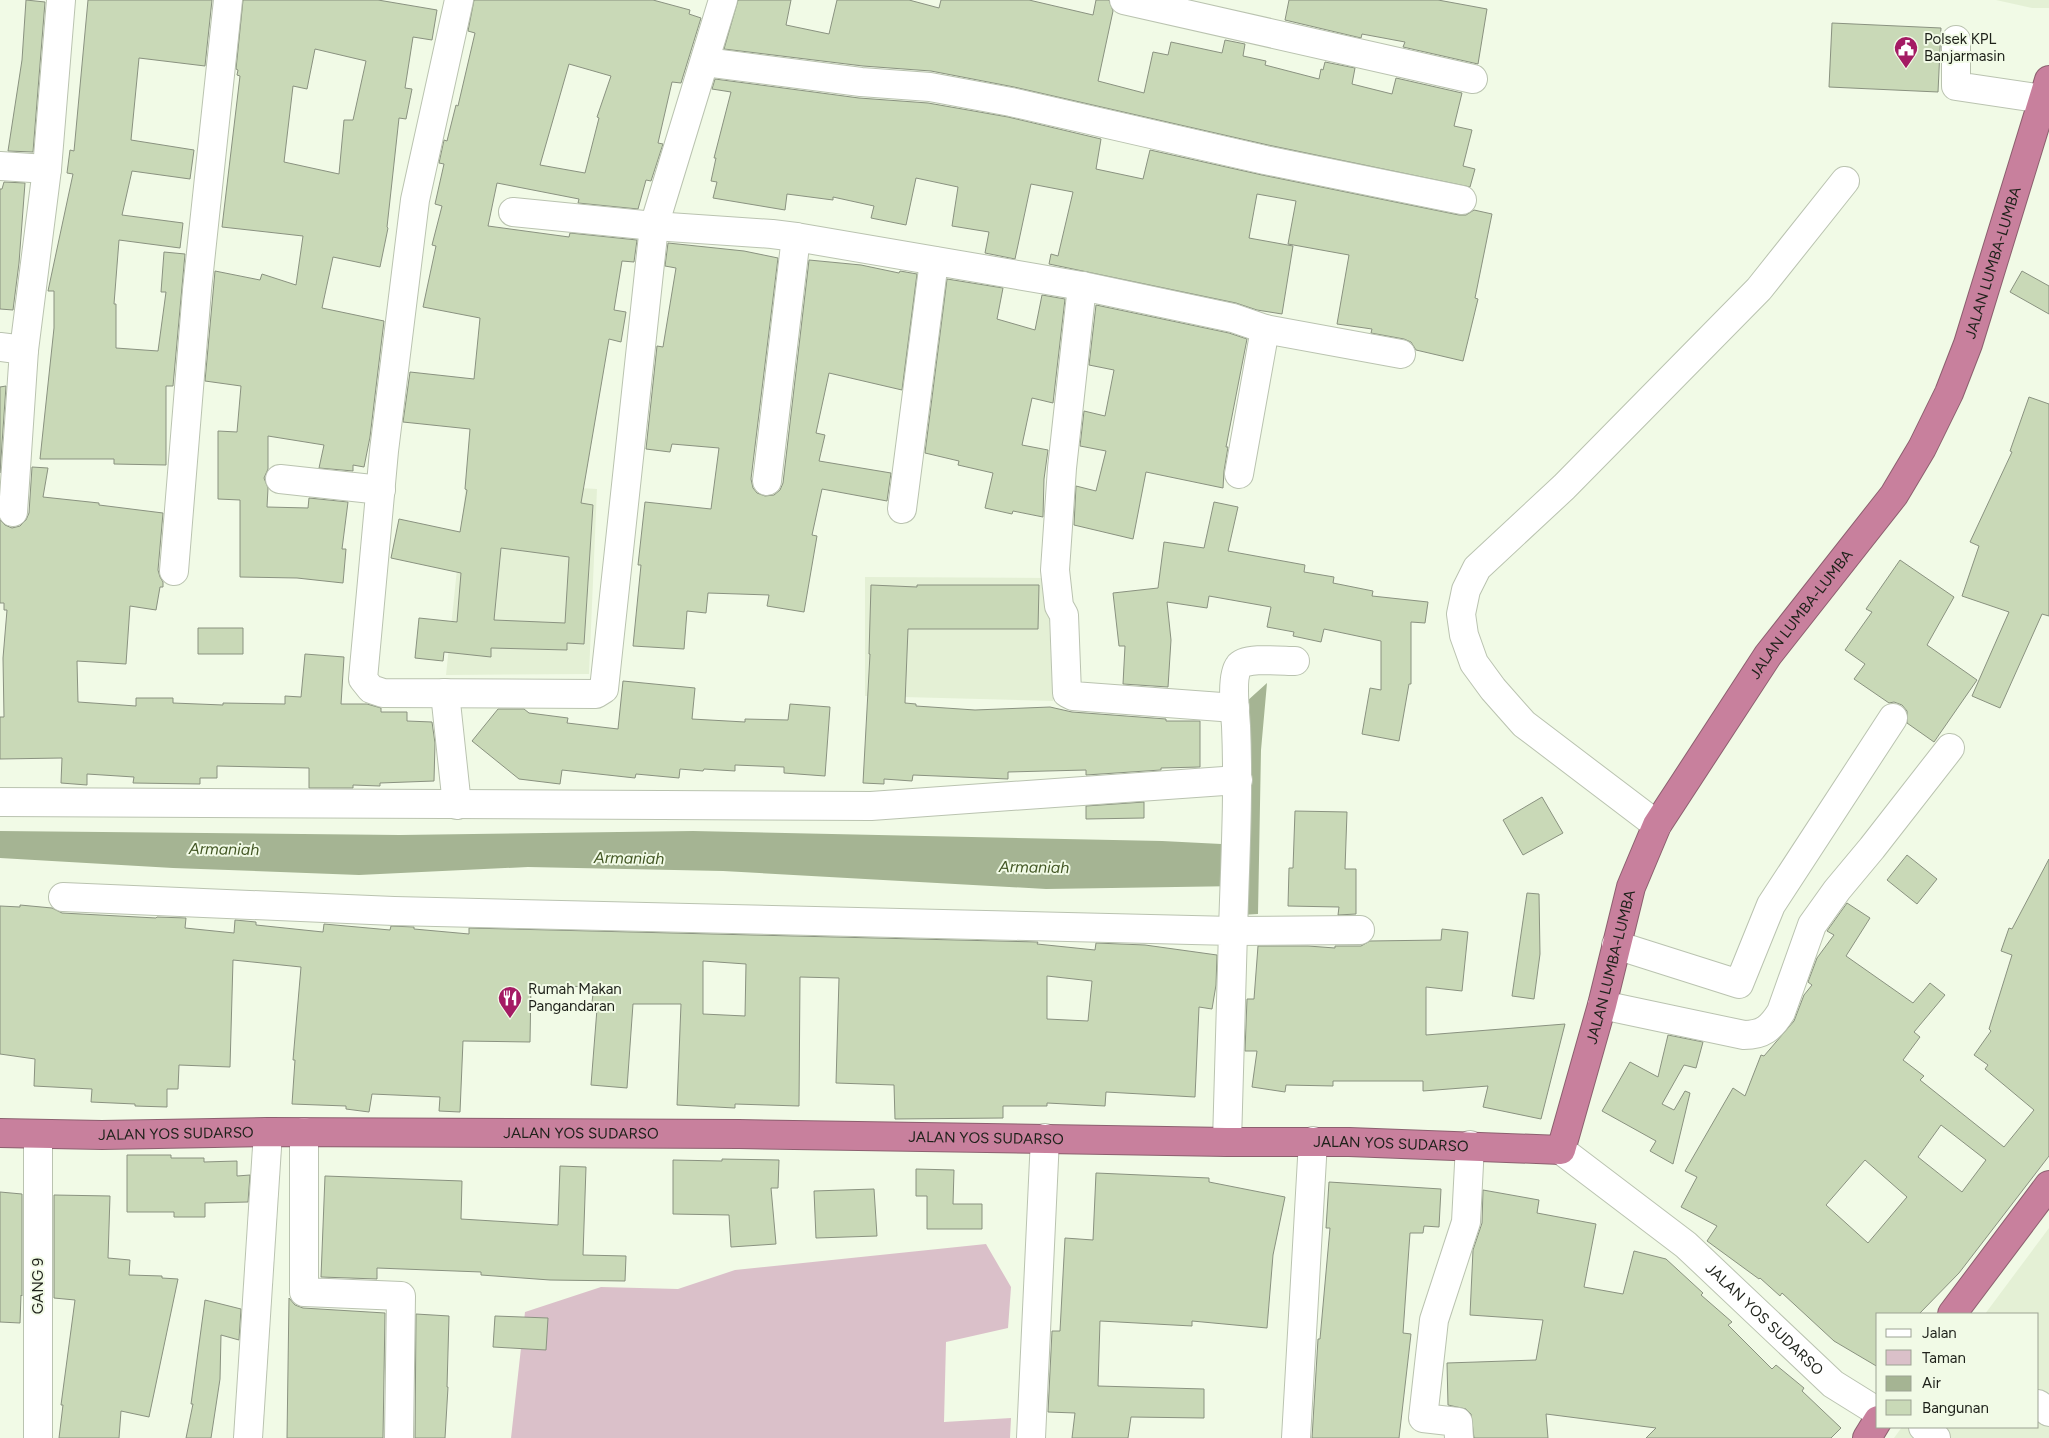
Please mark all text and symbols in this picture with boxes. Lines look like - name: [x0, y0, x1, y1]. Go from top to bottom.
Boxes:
- place label: Polsek KPL Banjarmasin: [1924, 30, 2005, 65]
- public building icon: Polsek KPL Banjarmasin: [1893, 35, 1919, 69]
- street label: JALAN LUMBA-LUMBA: [1961, 184, 2025, 341]
- street label: JALAN LUMBA-LUMBA: [1746, 546, 1856, 682]
- water label: Armaniah: [188, 839, 259, 859]
- water label: Armaniah: [593, 848, 664, 868]
- water label: Armaniah: [998, 857, 1069, 877]
- street label: JALAN LUMBA-LUMBA: [1582, 888, 1639, 1046]
- place label: Rumah Makan Pangandaran: [528, 980, 622, 1015]
- restaurant icon: Rumah Makan Pangandaran: [497, 985, 523, 1019]
- street label: JALAN YOS SUDARSO: [98, 1123, 254, 1144]
- street label: JALAN YOS SUDARSO: [503, 1124, 659, 1143]
- street label: JALAN YOS SUDARSO: [908, 1128, 1064, 1148]
- street label: JALAN YOS SUDARSO: [1313, 1133, 1469, 1156]
- street label: GANG 9: [29, 1258, 47, 1314]
- street label: JALAN YOS SUDARSO: [1702, 1259, 1827, 1379]
- legend: [1876, 1313, 2039, 1428]
- text: Jalan: [1922, 1324, 1957, 1342]
- text: Taman: [1922, 1349, 1966, 1367]
- text: Air: [1922, 1374, 1941, 1392]
- text: Bangunan: [1922, 1399, 1989, 1417]

